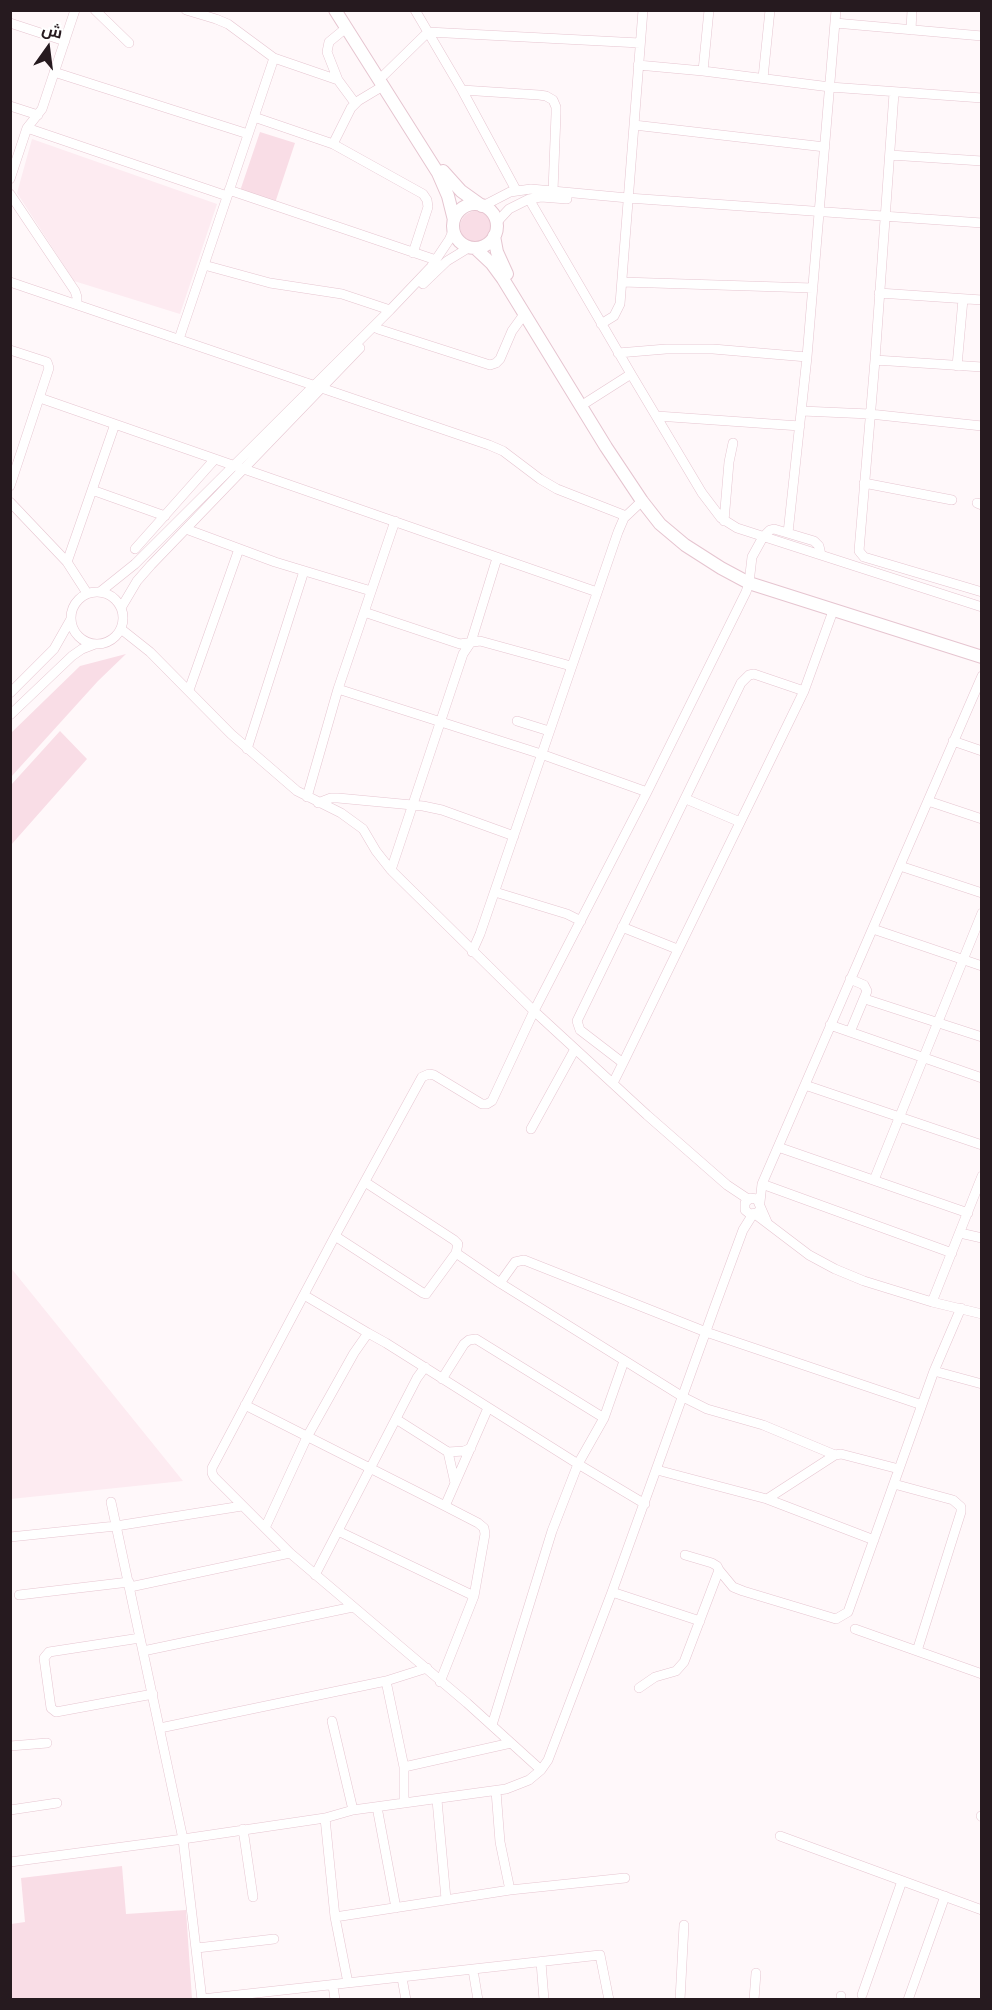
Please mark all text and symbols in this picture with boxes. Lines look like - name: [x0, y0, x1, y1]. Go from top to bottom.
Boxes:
- text: ش: [40, 17, 65, 44]
- north arrow: [18, 18, 78, 78]

